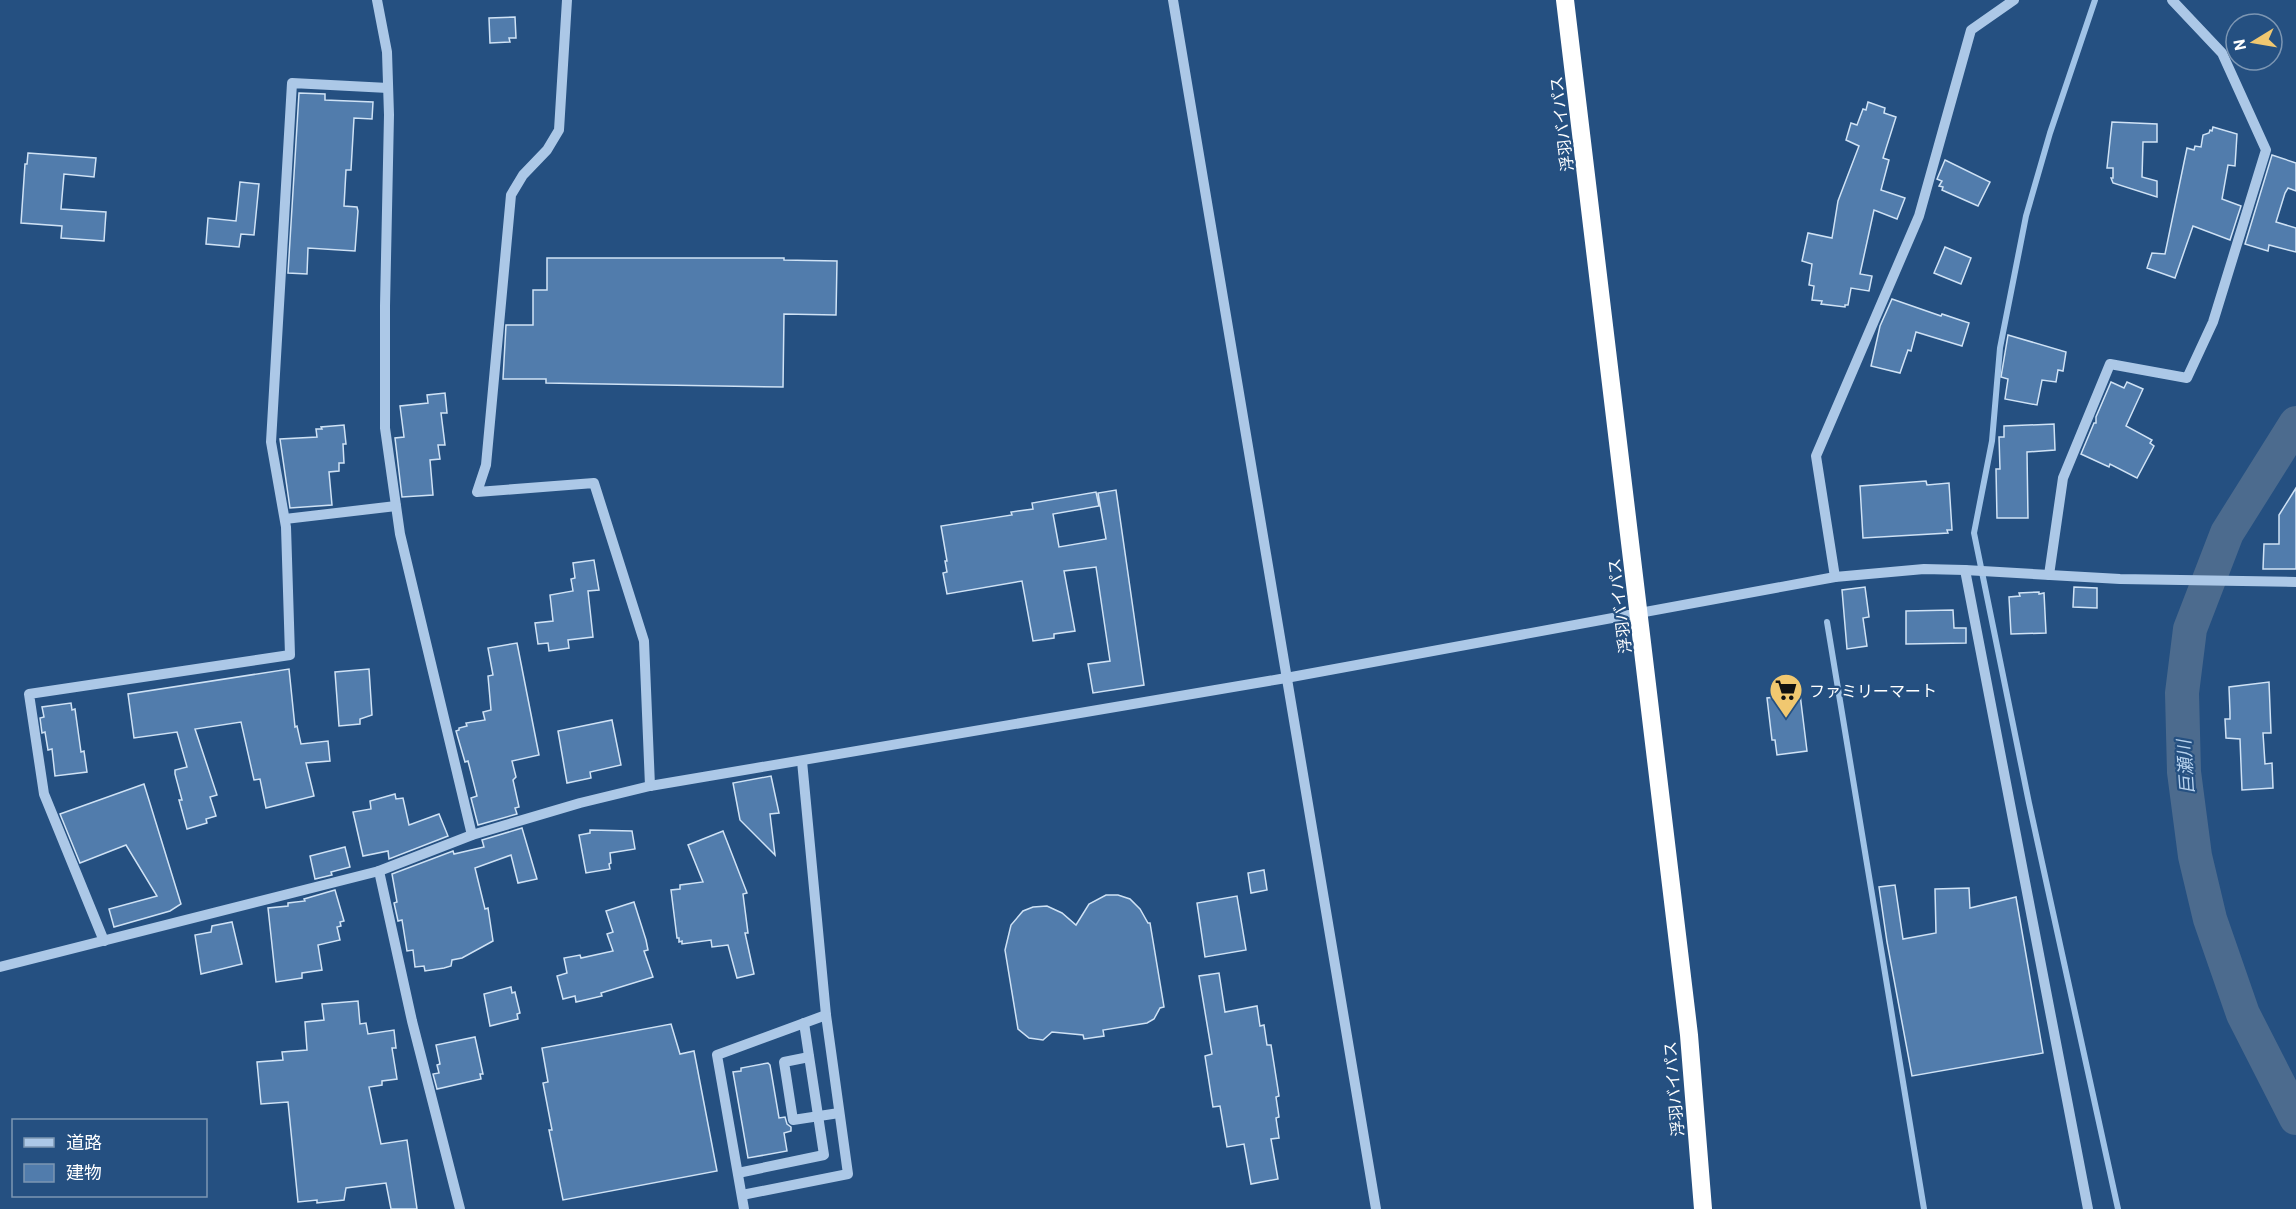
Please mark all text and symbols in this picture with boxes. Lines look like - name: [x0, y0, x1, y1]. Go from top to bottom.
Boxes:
- north arrow: [2224, 12, 2284, 72]
- text: N: [2228, 38, 2249, 52]
- street label: 浮羽バイパス: [1546, 75, 1576, 173]
- street label: 浮羽バイパス: [1604, 557, 1634, 655]
- supermarket icon: ファミリーマート: [1768, 672, 1804, 719]
- place label: ファミリーマート: [1809, 681, 1937, 700]
- water label: 巨瀬川: [2172, 737, 2198, 795]
- street label: 浮羽バイパス: [1659, 1041, 1687, 1137]
- legend: [12, 1119, 207, 1197]
- text: 道路: [66, 1131, 102, 1153]
- text: 建物: [66, 1161, 102, 1183]

